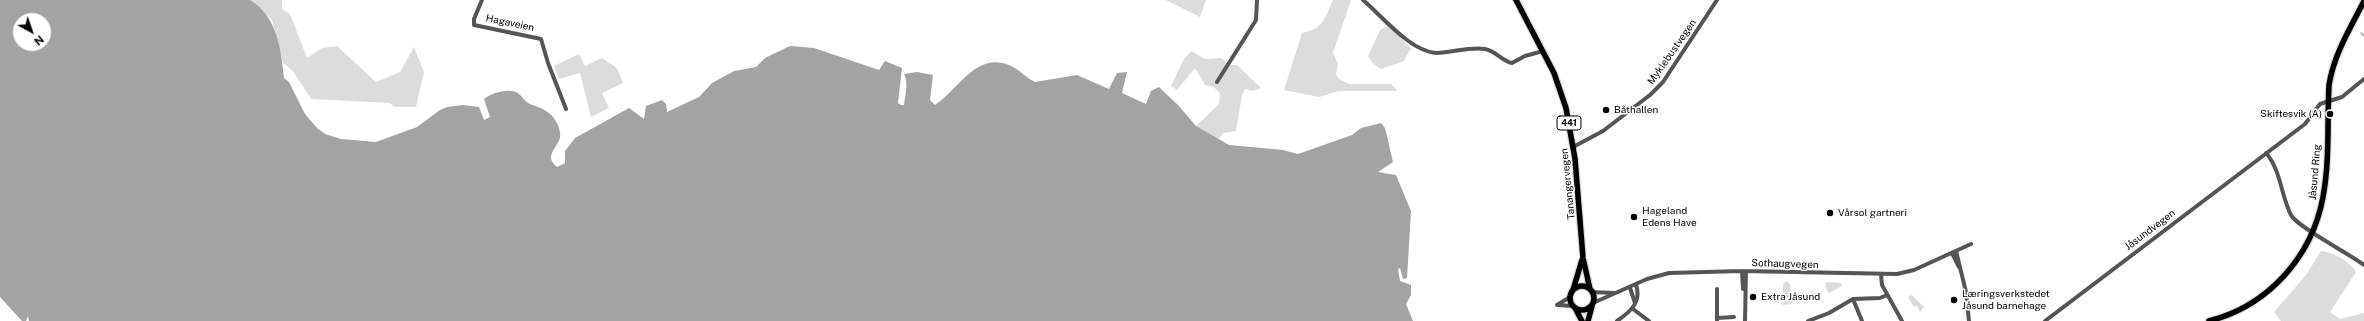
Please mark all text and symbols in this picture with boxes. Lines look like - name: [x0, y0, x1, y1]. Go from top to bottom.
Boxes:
- north arrow: [12, 12, 52, 52]
- street label: Hagaveien: [485, 12, 535, 34]
- street label: Myklebustvegen: [1645, 17, 1699, 87]
- text: N: [32, 33, 46, 48]
- place label: Båthallen: [1614, 104, 1658, 116]
- marker: Båthallen: [1601, 105, 1611, 115]
- place label: Skiftesvik (A): [2260, 108, 2322, 120]
- marker: Skiftesvik (A): [2325, 109, 2335, 119]
- road number: 441: [1557, 116, 1581, 130]
- street label: Jåsund Ring: [2307, 144, 2323, 200]
- street label: Tanangervegen: [1558, 148, 1578, 220]
- place label: Hageland Edens Have: [1642, 205, 1697, 228]
- place label: Vårsol gartneri: [1838, 207, 1907, 219]
- street label: Jåsundvegen: [2122, 207, 2178, 253]
- marker: Vårsol gartneri: [1825, 208, 1835, 218]
- marker: Hageland Edens Have: [1629, 212, 1639, 222]
- street label: Sothaugvegen: [1751, 257, 1819, 271]
- place label: Læringsverkstedet Jåsund barnehage: [1962, 288, 2050, 312]
- place label: Extra Jåsund: [1761, 291, 1820, 303]
- marker: Extra Jåsund: [1748, 292, 1758, 302]
- marker: Læringsverkstedet Jåsund barnehage: [1949, 295, 1959, 305]

